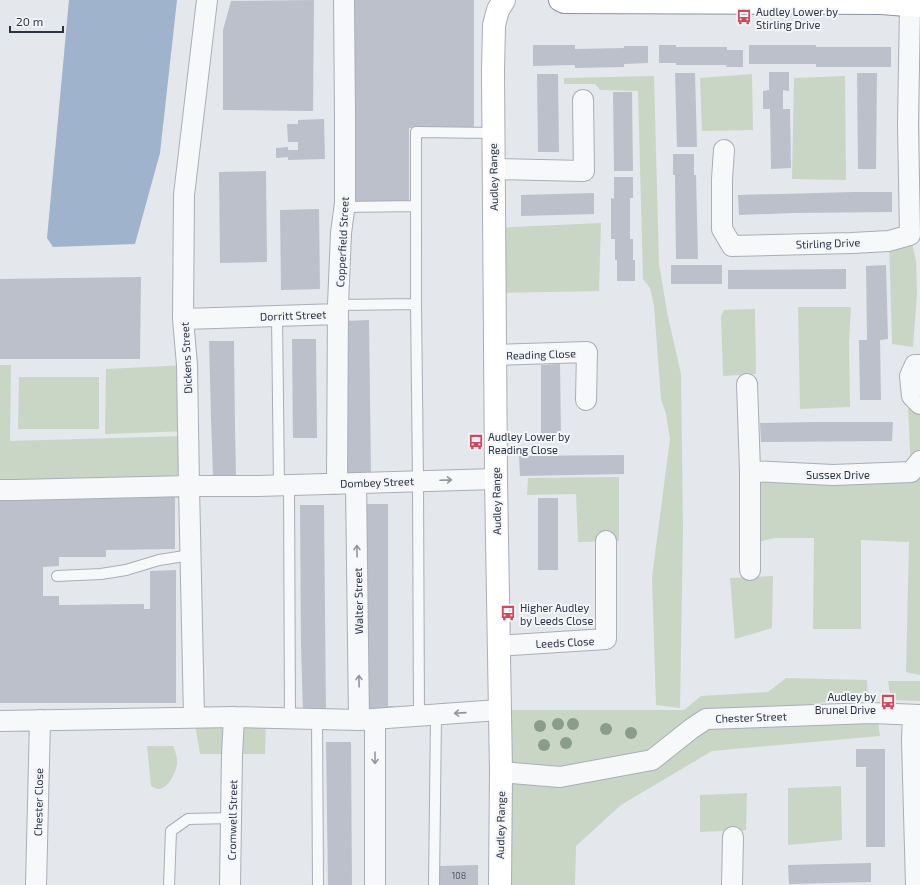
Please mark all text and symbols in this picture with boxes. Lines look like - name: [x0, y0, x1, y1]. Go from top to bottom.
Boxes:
- place label: Audley Lower by Stirling Drive: [756, 5, 838, 31]
- scale bar: [10, 8, 63, 34]
- bus stop icon: Audley Lower by Stirling Drive: [735, 8, 753, 26]
- text: 20 m: [16, 14, 43, 28]
- street label: Audley Range: [486, 143, 500, 211]
- street label: Copperfield Street: [333, 196, 351, 288]
- street label: Stirling Drive: [796, 235, 861, 251]
- street label: Dorritt Street: [260, 307, 326, 323]
- street label: Dickens Street: [178, 322, 194, 394]
- street label: Reading Close: [506, 346, 576, 362]
- place label: Audley Lower by Reading Close: [488, 430, 570, 456]
- bus stop icon: Audley Lower by Reading Close: [467, 433, 485, 451]
- street label: Audley Range: [489, 467, 503, 535]
- street label: Sussex Drive: [806, 468, 870, 481]
- street label: Dombey Street: [340, 474, 414, 490]
- one-way arrow: [439, 477, 452, 484]
- one-way arrow: [353, 545, 361, 558]
- street label: Walter Street: [351, 567, 365, 635]
- place label: Higher Audley by Leeds Close: [520, 601, 593, 627]
- bus stop icon: Higher Audley by Leeds Close: [499, 604, 517, 622]
- street label: Leeds Close: [535, 634, 595, 650]
- one-way arrow: [355, 675, 363, 688]
- place label: Audley by Brunel Drive: [815, 690, 876, 716]
- bus stop icon: Audley by Brunel Drive: [879, 693, 897, 711]
- one-way arrow: [454, 709, 467, 716]
- street label: Chester Street: [715, 709, 787, 725]
- one-way arrow: [371, 751, 379, 764]
- street label: Chester Close: [31, 768, 45, 836]
- street label: Cromwell Street: [225, 780, 239, 860]
- street label: Audley Range: [493, 791, 507, 859]
- house number: 108: [452, 870, 466, 881]

